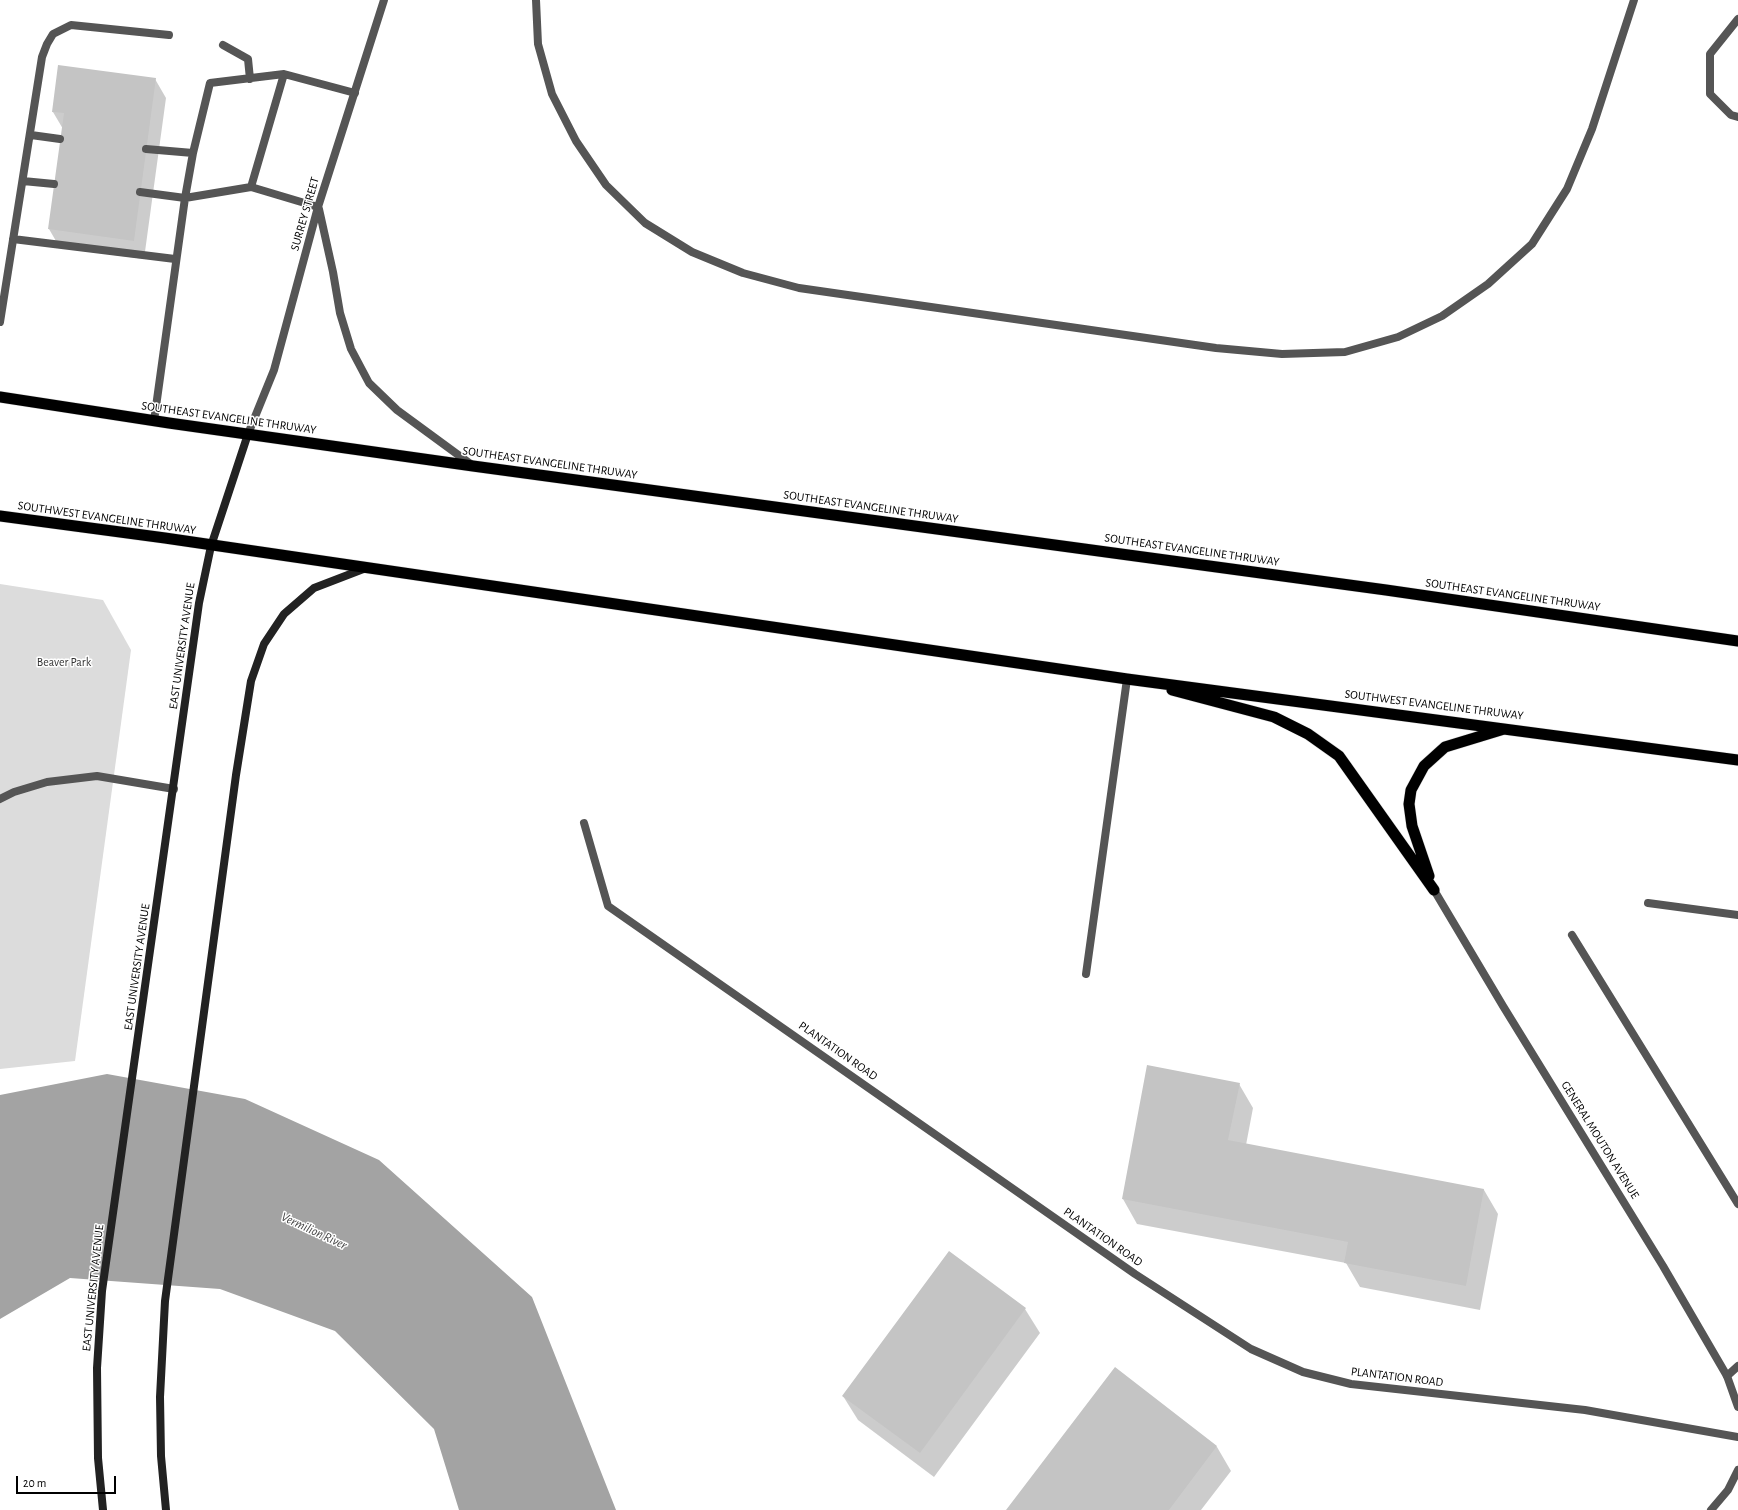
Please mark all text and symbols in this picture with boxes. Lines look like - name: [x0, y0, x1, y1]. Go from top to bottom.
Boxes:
- street label: SURREY STREET: [288, 175, 322, 253]
- street label: SOUTHEAST EVANGELINE THRUWAY: [141, 399, 317, 437]
- street label: SOUTHEAST EVANGELINE THRUWAY: [462, 444, 638, 482]
- street label: SOUTHEAST EVANGELINE THRUWAY: [783, 488, 959, 526]
- street label: SOUTHWEST EVANGELINE THRUWAY: [17, 498, 197, 538]
- street label: SOUTHEAST EVANGELINE THRUWAY: [1104, 531, 1280, 569]
- street label: SOUTHEAST EVANGELINE THRUWAY: [1425, 576, 1601, 614]
- street label: EAST UNIVERSITY AVENUE: [166, 582, 198, 710]
- park label: Beaver Park: [37, 655, 91, 669]
- street label: SOUTHWEST EVANGELINE THRUWAY: [1344, 687, 1524, 723]
- street label: EAST UNIVERSITY AVENUE: [121, 903, 153, 1031]
- street label: PLANTATION ROAD: [796, 1018, 880, 1084]
- street label: GENERAL MOUTON AVENUE: [1558, 1078, 1642, 1202]
- street label: PLANTATION ROAD: [1061, 1204, 1145, 1270]
- water label: Vermilion River: [279, 1209, 349, 1253]
- street label: EAST UNIVERSITY AVENUE: [79, 1224, 107, 1352]
- street label: PLANTATION ROAD: [1350, 1364, 1444, 1390]
- scale bar: [18, 1468, 118, 1494]
- text: 20 m: [23, 1477, 46, 1489]

